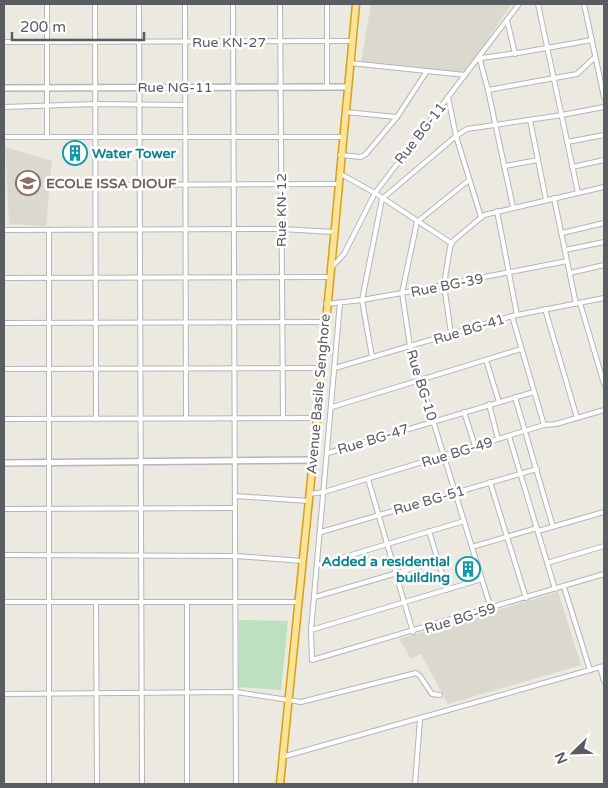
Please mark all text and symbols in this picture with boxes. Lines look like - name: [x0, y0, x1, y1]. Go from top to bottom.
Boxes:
- scale bar: [12, 10, 145, 42]
- text: 200 m: [20, 18, 66, 36]
- street label: Rue KN-27: [192, 34, 266, 51]
- street label: Rue NG-11: [137, 79, 213, 96]
- street label: Rue BG-11: [391, 99, 450, 168]
- building icon: Water Tower: [62, 140, 88, 166]
- place label: Water Tower: [92, 145, 176, 162]
- school or university icon: ECOLE ISSA DIOUF: [15, 170, 41, 196]
- street label: Rue KN-12: [273, 173, 290, 247]
- place label: ECOLE ISSA DIOUF: [46, 175, 177, 192]
- street label: Rue BG-39: [409, 270, 485, 301]
- street label: Rue BG-41: [431, 311, 507, 348]
- street label: Avenue Basile Senghore: [303, 313, 334, 475]
- street label: Rue BG-10: [403, 347, 440, 423]
- street label: Rue BG-47: [335, 421, 411, 458]
- street label: Rue BG-49: [419, 434, 495, 471]
- street label: Rue BG-51: [391, 482, 467, 519]
- place label: Added a residential building: [322, 553, 450, 586]
- building icon: Added a residential building: [455, 556, 481, 582]
- street label: Rue BG-59: [422, 600, 498, 637]
- north arrow: [548, 728, 598, 778]
- text: N: [551, 749, 572, 766]

